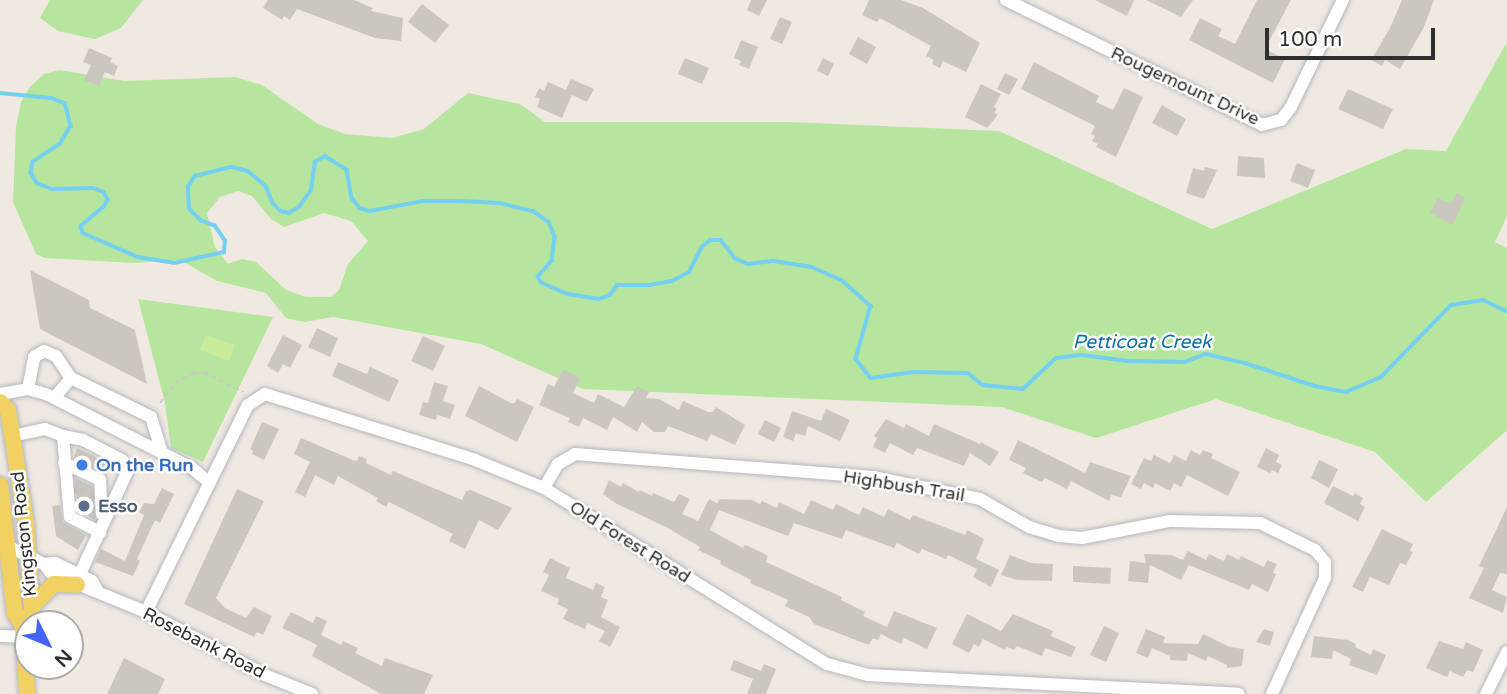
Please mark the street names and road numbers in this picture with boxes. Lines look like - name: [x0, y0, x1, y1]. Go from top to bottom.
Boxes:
- street label: Rougemount Drive: [1107, 42, 1263, 130]
- street label: Highbush Trail: [842, 466, 966, 506]
- street label: Kingston Road: [7, 470, 41, 598]
- street label: Old Forest Road: [566, 496, 694, 588]
- street label: Rosebank Road: [139, 603, 269, 683]

